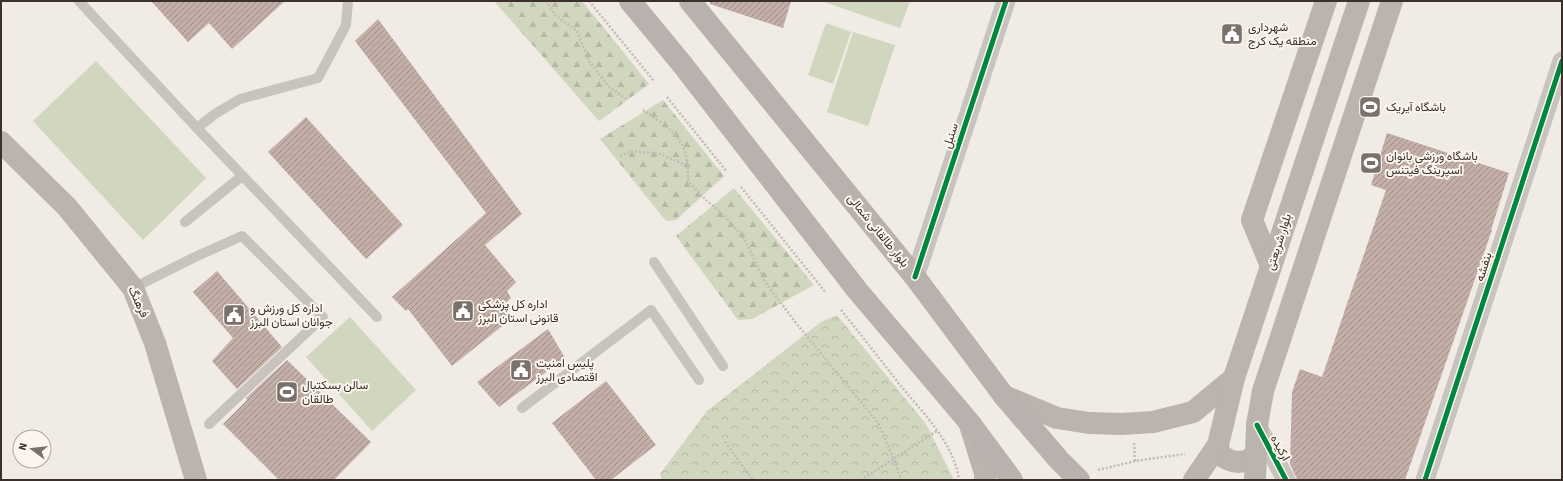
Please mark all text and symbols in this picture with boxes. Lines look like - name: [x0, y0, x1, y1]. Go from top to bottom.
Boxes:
- place label: شهرداری منطقه یک کرج: [1248, 19, 1317, 50]
- public building icon: شهرداری منطقه یک کرج: [1219, 21, 1245, 47]
- sports icon: باشگاه آیریک: [1357, 94, 1383, 120]
- place label: باشگاه آیریک: [1386, 99, 1446, 116]
- street label: سنبل: [939, 121, 963, 151]
- place label: باشگاه ورزشی بانوان اسپرینگ فیتنس: [1386, 148, 1478, 179]
- sports icon: باشگاه ورزشی بانوان اسپرینگ فیتنس: [1358, 150, 1384, 176]
- street label: بلوار طالقانی شمالی: [843, 191, 913, 271]
- street label: بلوار شریعتی: [1262, 211, 1296, 273]
- street label: بنفشه: [1471, 250, 1497, 284]
- street label: فرهنگ: [123, 284, 153, 320]
- place label: اداره کل پزشکی قانونی استان البرز: [477, 296, 558, 327]
- public building icon: اداره کل پزشکی قانونی استان البرز: [450, 298, 476, 324]
- place label: اداره کل ورزش و جوانان استان البرز: [249, 300, 333, 331]
- public building icon: اداره کل ورزش و جوانان استان البرز: [221, 302, 247, 328]
- place label: پلیس امنیت اقتصادی البرز: [535, 355, 598, 386]
- public building icon: پلیس امنیت اقتصادی البرز: [508, 357, 534, 383]
- place label: سالن بسکتبال طالقان: [302, 377, 368, 408]
- sports icon: سالن بسکتبال طالقان: [274, 379, 300, 405]
- north arrow: [12, 429, 52, 469]
- street label: ارکیده: [1266, 432, 1294, 464]
- text: N: [15, 441, 31, 452]

